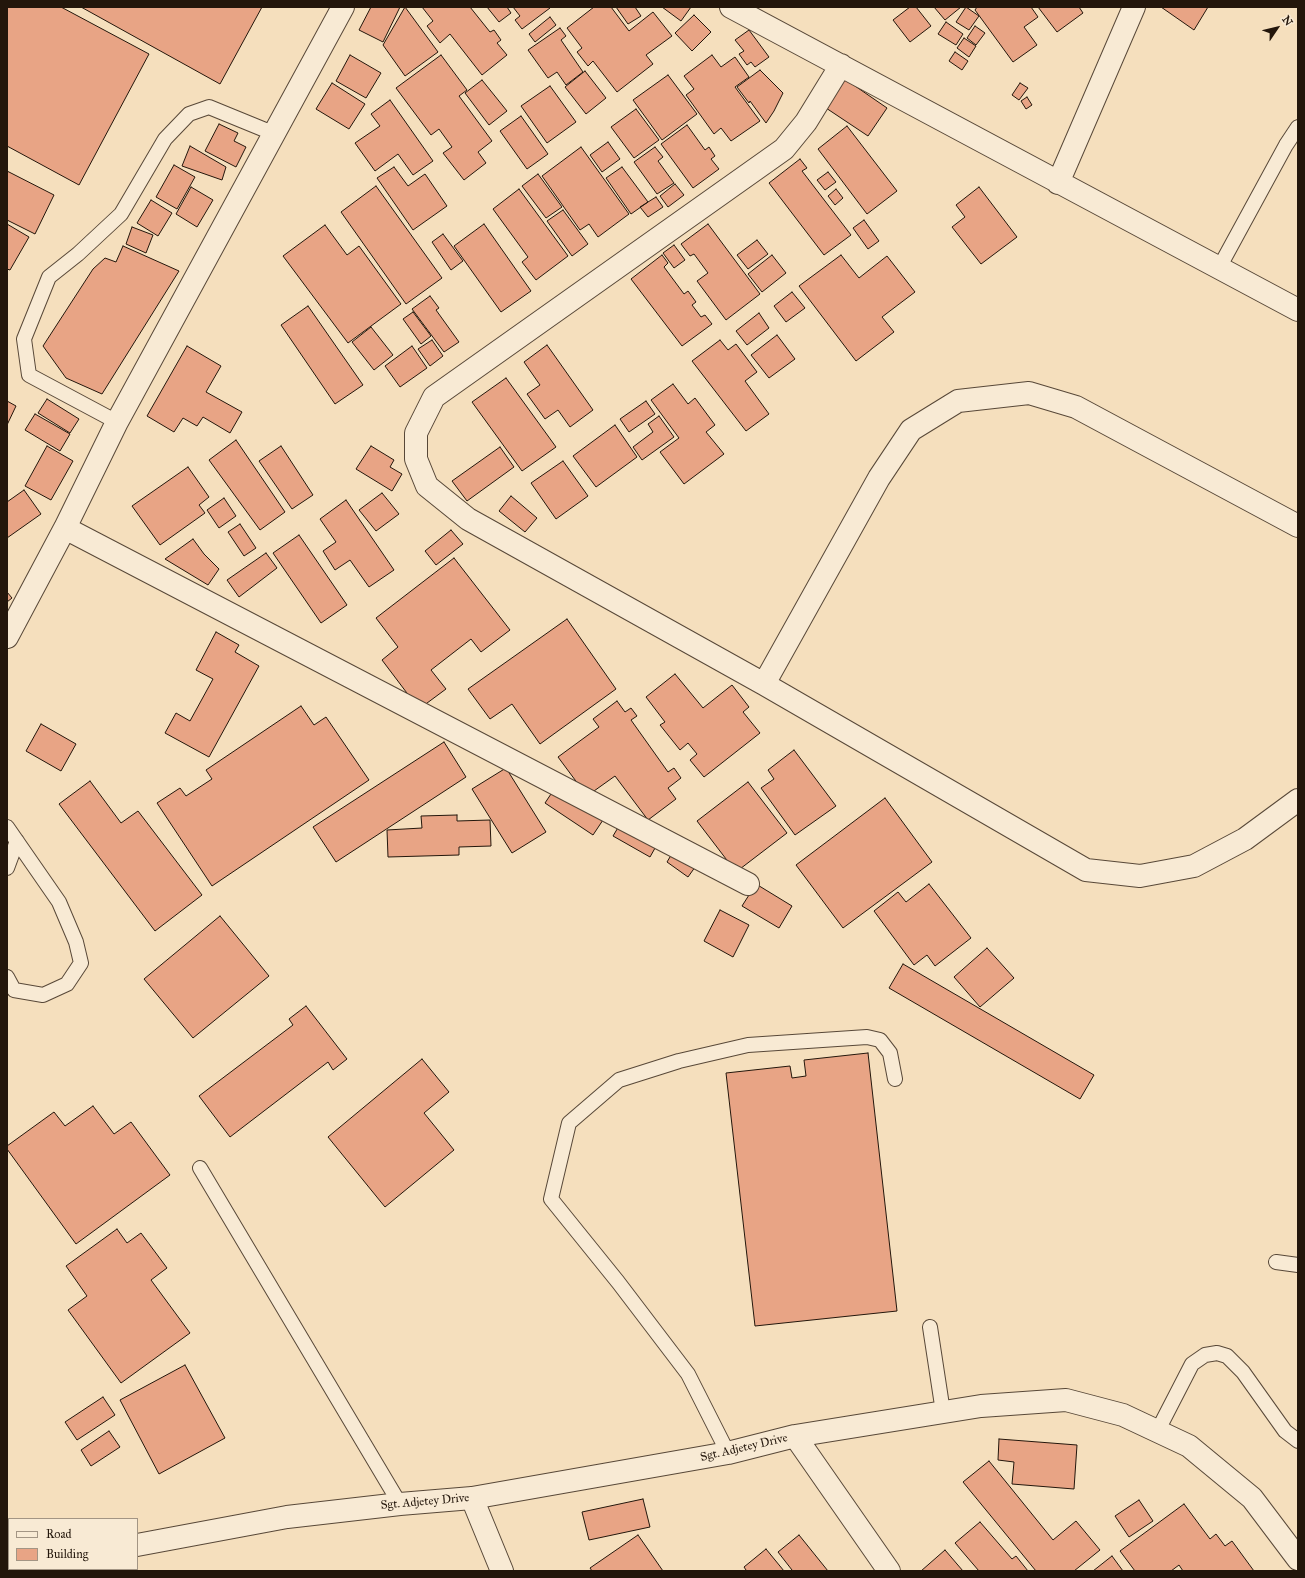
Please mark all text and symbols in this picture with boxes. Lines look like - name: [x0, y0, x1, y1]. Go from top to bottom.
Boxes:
- north arrow: [1257, 8, 1297, 48]
- text: N: [1279, 13, 1295, 28]
- street label: Sgt. Adjetey Drive: [699, 1431, 789, 1465]
- street label: Sgt. Adjetey Drive: [380, 1491, 470, 1513]
- legend: [8, 1518, 138, 1570]
- text: Road: [46, 1527, 72, 1541]
- text: Building: [46, 1547, 88, 1561]

